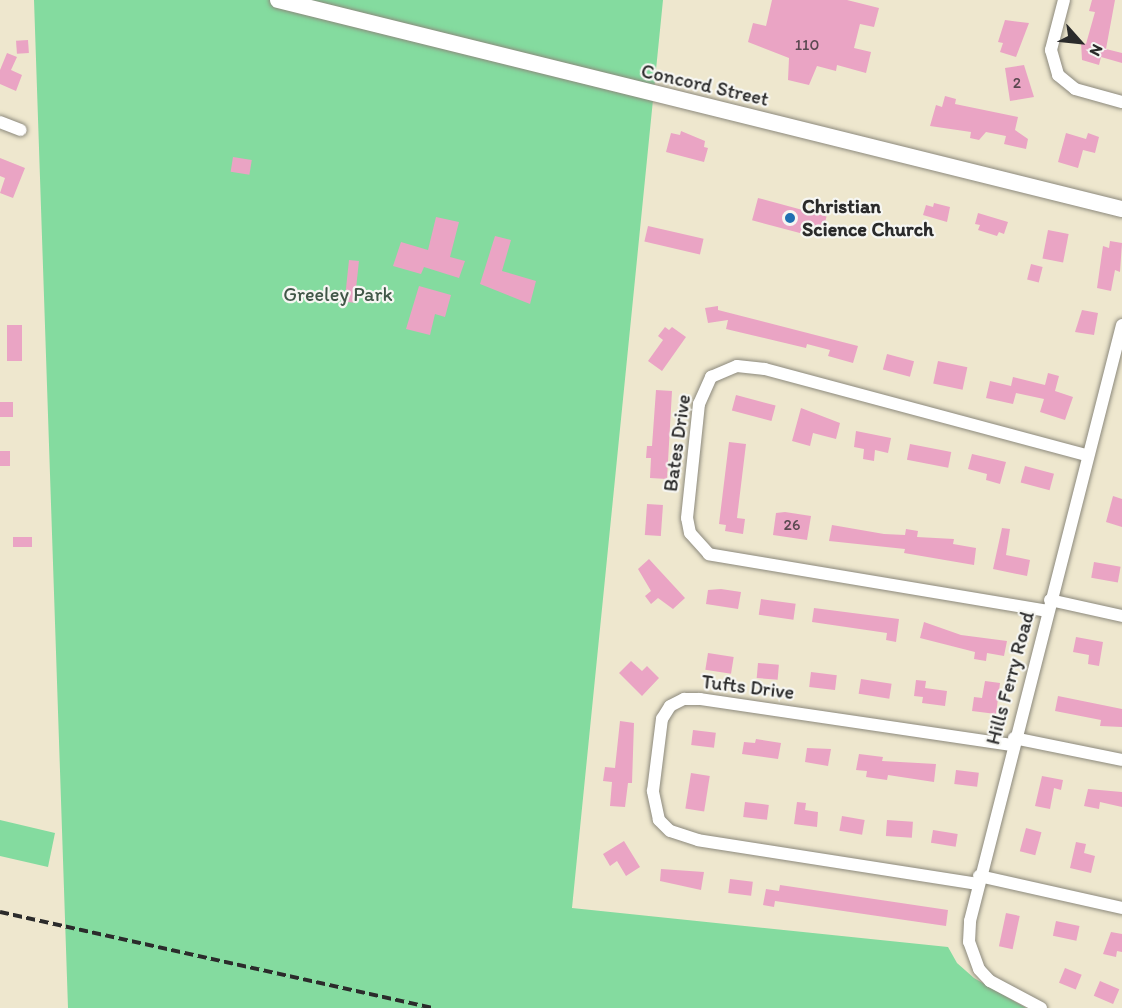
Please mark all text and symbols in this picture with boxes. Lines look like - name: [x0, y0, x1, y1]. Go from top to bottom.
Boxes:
- north arrow: [1050, 12, 1110, 72]
- house number: 110: [795, 35, 819, 55]
- text: N: [1086, 41, 1107, 60]
- street label: Concord Street: [639, 59, 771, 111]
- house number: 2: [1013, 73, 1021, 93]
- place label: Christian Science Church: [802, 195, 934, 242]
- marker: Christian Science Church: [783, 211, 797, 225]
- park label: Greeley Park: [283, 282, 393, 306]
- street label: Bates Drive: [658, 392, 696, 494]
- house number: 26: [784, 515, 800, 535]
- street label: Hills Ferry Road: [981, 609, 1039, 747]
- street label: Tufts Drive: [700, 669, 796, 705]

